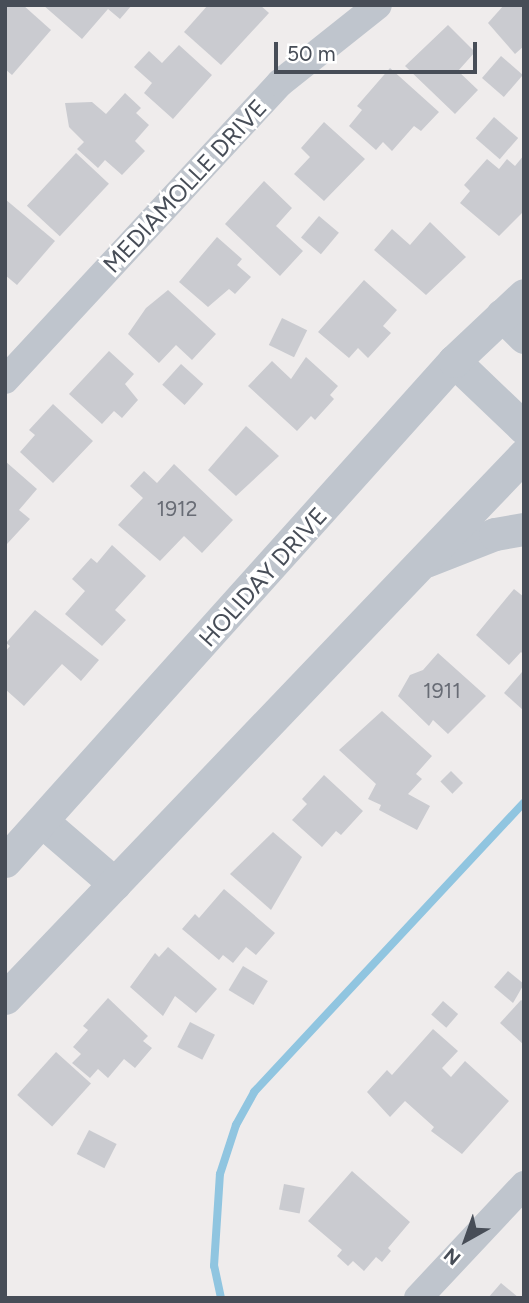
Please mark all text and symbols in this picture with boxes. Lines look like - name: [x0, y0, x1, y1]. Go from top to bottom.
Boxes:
- scale bar: [277, 28, 480, 72]
- text: 50 m: [287, 41, 336, 66]
- street label: MEDIAMOLLE DRIVE: [97, 93, 273, 279]
- house number: 1912: [157, 496, 197, 522]
- street label: HOLIDAY DRIVE: [193, 501, 333, 653]
- house number: 1911: [423, 678, 461, 704]
- north arrow: [431, 1205, 501, 1275]
- text: N: [439, 1243, 465, 1270]

